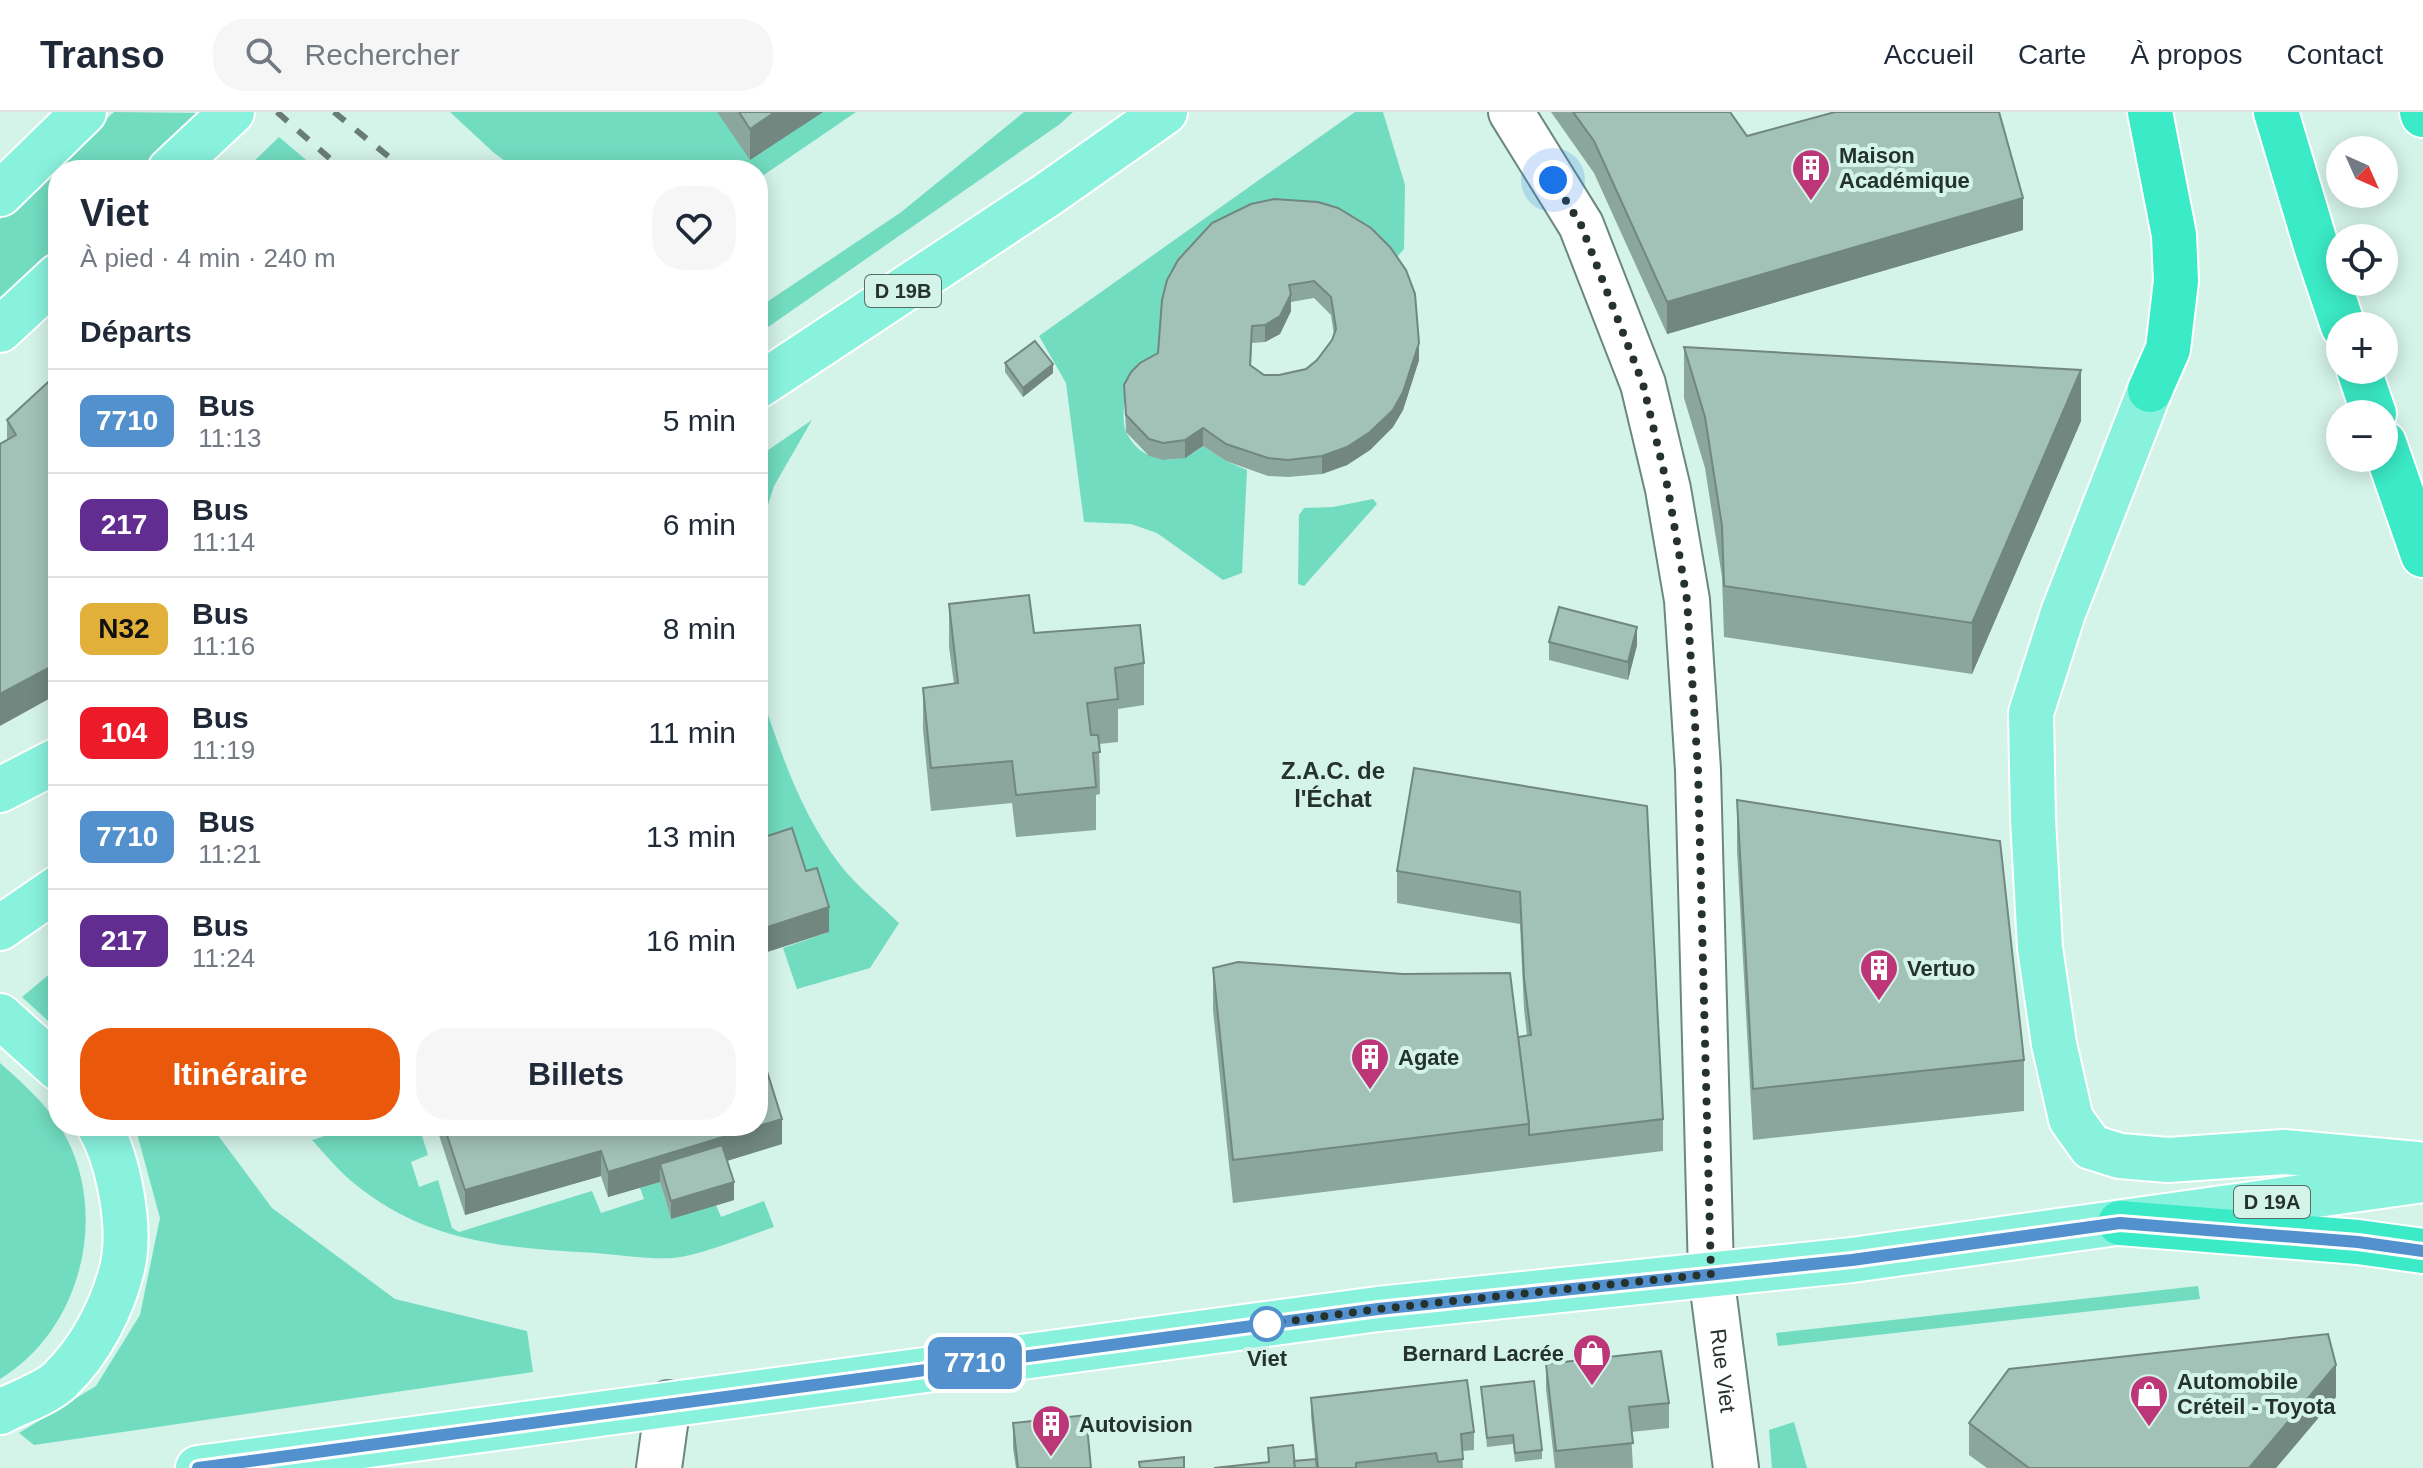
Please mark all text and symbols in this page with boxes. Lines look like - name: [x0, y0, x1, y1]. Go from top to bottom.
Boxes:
- search box: [213, 19, 773, 91]
- icon: search: [241, 33, 285, 77]
- text: Transo: [40, 34, 165, 76]
- text: Rechercher: [305, 38, 460, 71]
- text: Accueil: [1884, 39, 1974, 70]
- text: Carte: [2018, 39, 2086, 70]
- text: À propos: [2130, 39, 2243, 70]
- text: Contact: [2287, 39, 2383, 70]
- north arrow: [2326, 136, 2398, 208]
- map controls: [2326, 136, 2398, 472]
- place label: Maison Académique: [1839, 143, 1970, 193]
- building icon: Maison Académique: [1790, 147, 1832, 202]
- your location: [1533, 160, 1573, 200]
- button: heart: [652, 186, 736, 270]
- text: Viet: [80, 192, 149, 234]
- button: locate: [2326, 224, 2398, 296]
- text: À pied · 4 min · 240 m: [80, 243, 336, 273]
- road number: D 19B: [865, 275, 941, 307]
- button: +: [2326, 312, 2398, 384]
- text: Départs: [80, 315, 192, 348]
- text: Bus: [198, 389, 255, 422]
- button: −: [2326, 400, 2398, 472]
- text: 5 min: [663, 404, 736, 437]
- text: 7710: [96, 405, 158, 436]
- text: 11:13: [198, 423, 261, 453]
- text: Bus: [192, 493, 249, 526]
- text: 6 min: [663, 508, 736, 541]
- text: 217: [101, 509, 147, 540]
- text: 11:14: [192, 527, 255, 557]
- text: Bus: [192, 597, 249, 630]
- text: 8 min: [663, 612, 736, 645]
- text: N32: [98, 613, 150, 644]
- text: 11:16: [192, 631, 255, 661]
- text: Bus: [192, 701, 249, 734]
- text: 11 min: [648, 716, 736, 749]
- text: 104: [101, 717, 147, 748]
- text: 11:19: [192, 735, 255, 765]
- district label: Z.A.C. de l'Échat: [1281, 757, 1385, 812]
- text: Bus: [198, 805, 255, 838]
- text: 13 min: [646, 820, 736, 853]
- text: 7710: [96, 821, 158, 852]
- text: 11:21: [198, 839, 261, 869]
- text: Bus: [192, 909, 249, 942]
- text: 16 min: [646, 924, 736, 957]
- text: 217: [101, 925, 147, 956]
- text: 11:24: [192, 943, 255, 973]
- building icon: Vertuo: [1858, 947, 1900, 1002]
- place label: Vertuo: [1907, 956, 1975, 981]
- button: Itinéraire: [80, 1028, 400, 1120]
- button: Billets: [416, 1028, 736, 1120]
- building icon: Agate: [1349, 1036, 1391, 1091]
- place label: Agate: [1398, 1045, 1459, 1070]
- road number: D 19A: [2234, 1186, 2310, 1218]
- marker: Viet: [1250, 1307, 1284, 1341]
- street label: Rue Viet: [1705, 1327, 1741, 1414]
- shop icon: Bernard Lacrée: [1571, 1332, 1613, 1387]
- line badge: 7710: [919, 1337, 1031, 1389]
- place label: Bernard Lacrée: [1403, 1341, 1564, 1366]
- place label: Viet: [1247, 1346, 1288, 1371]
- text: 7710: [944, 1347, 1006, 1378]
- place label: Automobile Créteil - Toyota: [2177, 1369, 2336, 1419]
- shop icon: Automobile Créteil - Toyota: [2128, 1373, 2170, 1428]
- building icon: Autovision: [1030, 1403, 1072, 1458]
- place label: Autovision: [1079, 1412, 1193, 1437]

